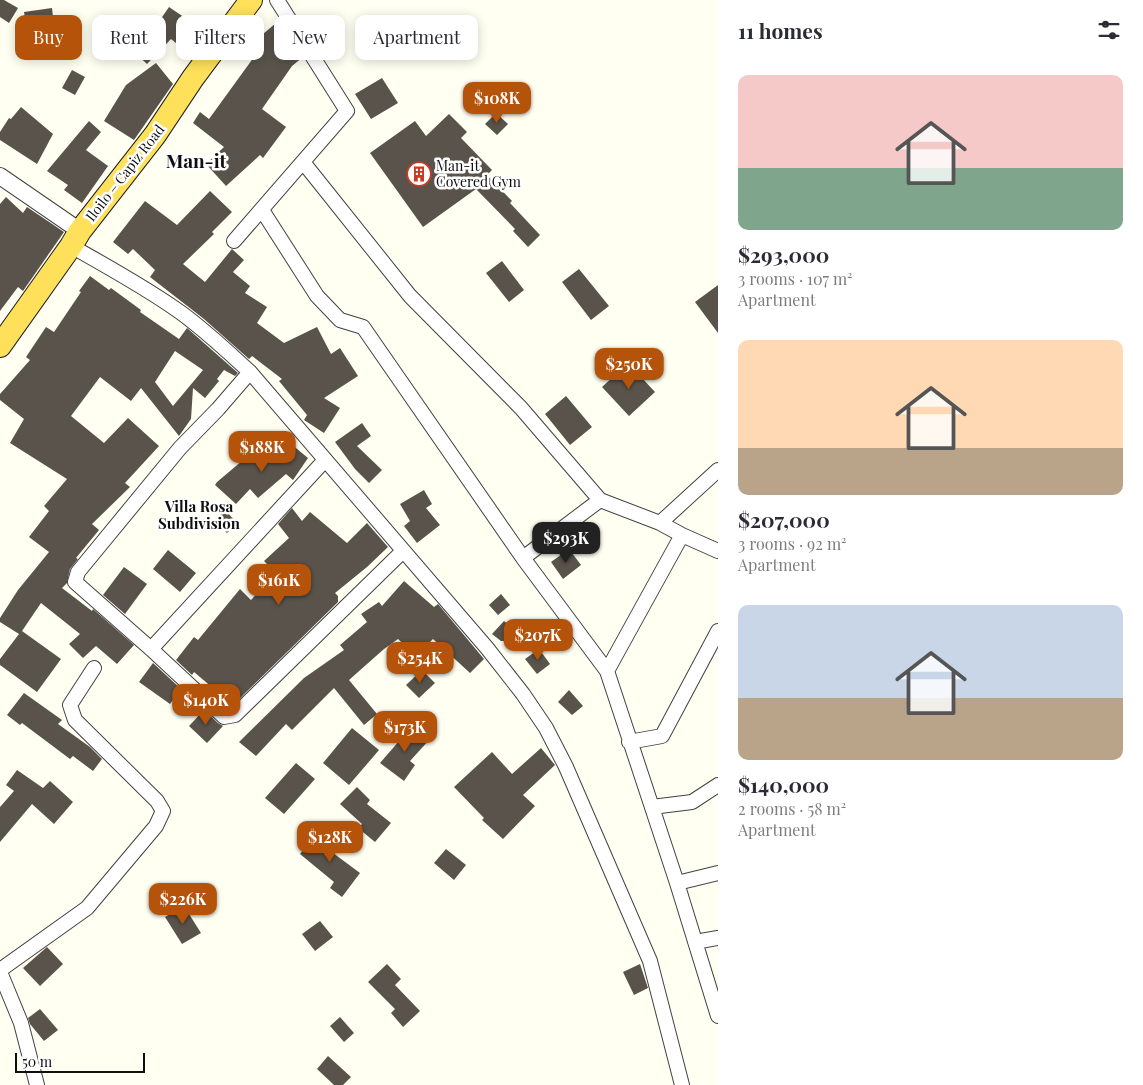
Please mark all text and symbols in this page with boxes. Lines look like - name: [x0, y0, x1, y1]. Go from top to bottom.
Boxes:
- chip: Buy: [15, 15, 82, 60]
- chip: Rent: [92, 15, 166, 60]
- chip: Filters: [176, 15, 264, 60]
- chip: New: [274, 15, 345, 60]
- chip: Apartment: [355, 15, 478, 60]
- text: 11 homes: [738, 16, 823, 44]
- icon: filters: [1095, 16, 1123, 44]
- pin: $108K: [462, 82, 532, 124]
- text: $108K: [474, 87, 520, 108]
- icon: home: [886, 108, 976, 198]
- street label: Iloilo – Capiz Road: [81, 120, 168, 225]
- district label: Man-it: [166, 147, 227, 173]
- place label: Man-it Covered Gym: [436, 156, 521, 191]
- building icon: Man-it Covered Gym: [406, 161, 432, 187]
- text: $293,000: [738, 240, 829, 268]
- text: 3 rooms · 107 m²: [738, 268, 853, 289]
- text: Apartment: [738, 289, 816, 310]
- pin: $250K: [594, 348, 664, 390]
- text: $250K: [606, 353, 652, 374]
- icon: home: [886, 373, 976, 463]
- pin: $188K: [227, 430, 297, 473]
- text: $188K: [240, 436, 284, 457]
- district label: Villa Rosa Subdivision: [158, 496, 241, 533]
- text: $207,000: [738, 505, 830, 533]
- pin: $293K: [531, 522, 601, 564]
- text: $293K: [543, 527, 589, 548]
- text: 3 rooms · 92 m²: [738, 533, 847, 554]
- text: Apartment: [738, 554, 816, 575]
- pin: $161K: [244, 564, 314, 606]
- text: $161K: [258, 569, 300, 590]
- pin: $207K: [503, 618, 573, 661]
- text: $207K: [515, 624, 561, 645]
- icon: home: [886, 638, 976, 728]
- pin: $254K: [385, 642, 455, 684]
- text: $254K: [398, 647, 442, 668]
- pin: $140K: [171, 684, 241, 726]
- text: $140K: [183, 689, 229, 710]
- pin: $173K: [370, 710, 440, 753]
- text: $173K: [384, 716, 426, 737]
- text: $140,000: [738, 770, 829, 798]
- text: 2 rooms · 58 m²: [738, 798, 846, 819]
- text: Apartment: [738, 819, 816, 840]
- pin: $128K: [295, 820, 365, 863]
- text: $128K: [308, 826, 352, 847]
- pin: $226K: [148, 882, 218, 925]
- text: $226K: [160, 888, 206, 909]
- scale bar: [15, 1050, 145, 1073]
- text: 50 m: [22, 1052, 52, 1071]

